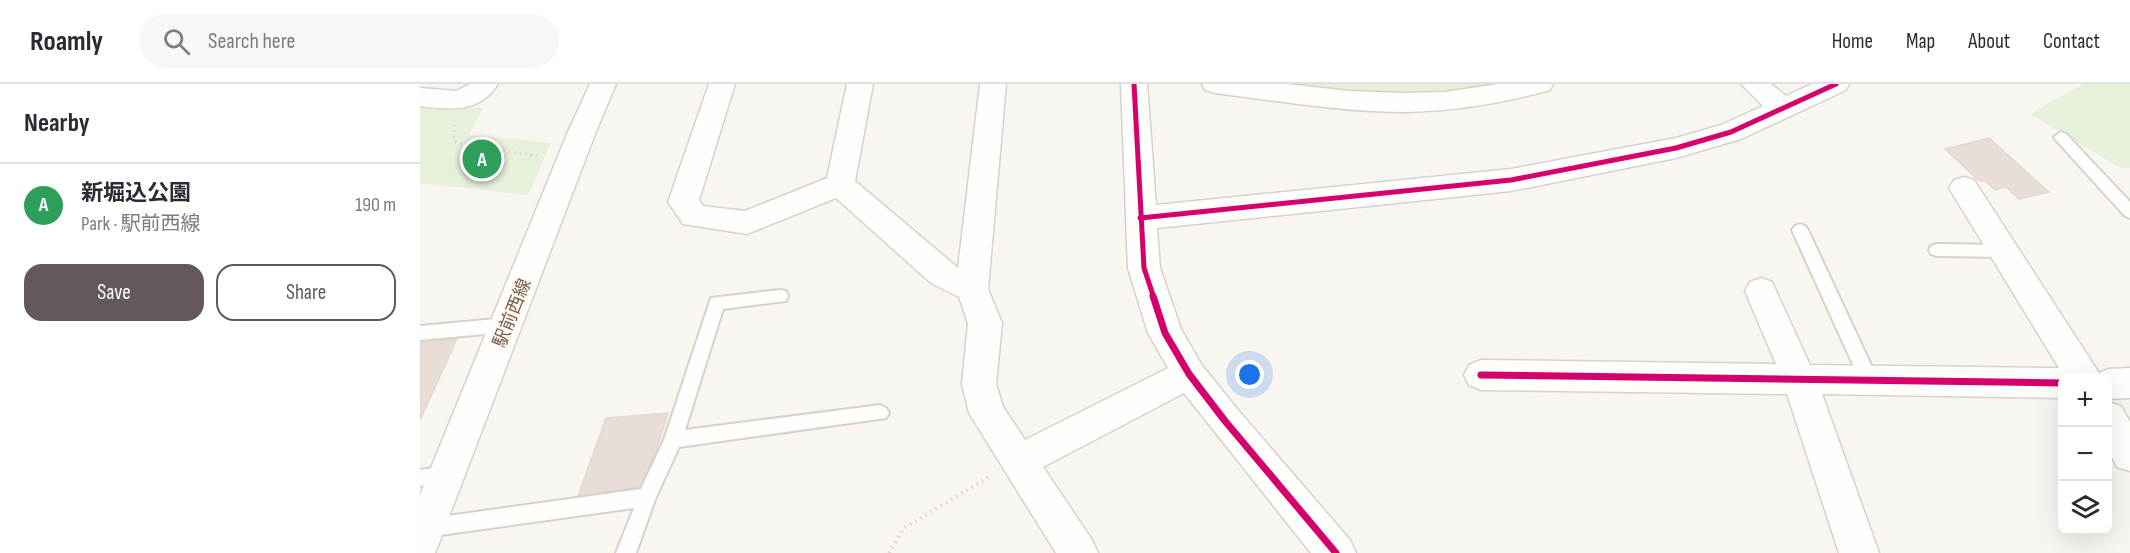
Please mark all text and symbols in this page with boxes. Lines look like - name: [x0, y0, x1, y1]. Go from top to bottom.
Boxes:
- search box: [139, 14, 559, 68]
- text: Roamly: [30, 25, 103, 58]
- icon: search: [160, 25, 193, 58]
- text: Search here: [208, 28, 295, 55]
- text: Home: [1832, 29, 1873, 54]
- text: Map: [1906, 29, 1935, 54]
- text: About: [1968, 29, 2010, 54]
- text: Contact: [2043, 29, 2100, 54]
- text: Nearby: [24, 108, 90, 139]
- pin: A: [462, 136, 502, 182]
- text: 新堀込公園: [81, 180, 191, 207]
- text: A: [39, 193, 48, 217]
- text: 190 m: [355, 193, 396, 217]
- text: Park · 駅前西線: [81, 212, 201, 236]
- button: Save: [24, 264, 204, 321]
- button: Share: [216, 264, 396, 321]
- street label: 駅前西線: [489, 276, 536, 350]
- your location: [1235, 360, 1264, 389]
- map controls: [2058, 373, 2112, 535]
- button: +: [2058, 373, 2112, 427]
- button: −: [2058, 427, 2112, 481]
- button: layers: [2058, 481, 2112, 535]

